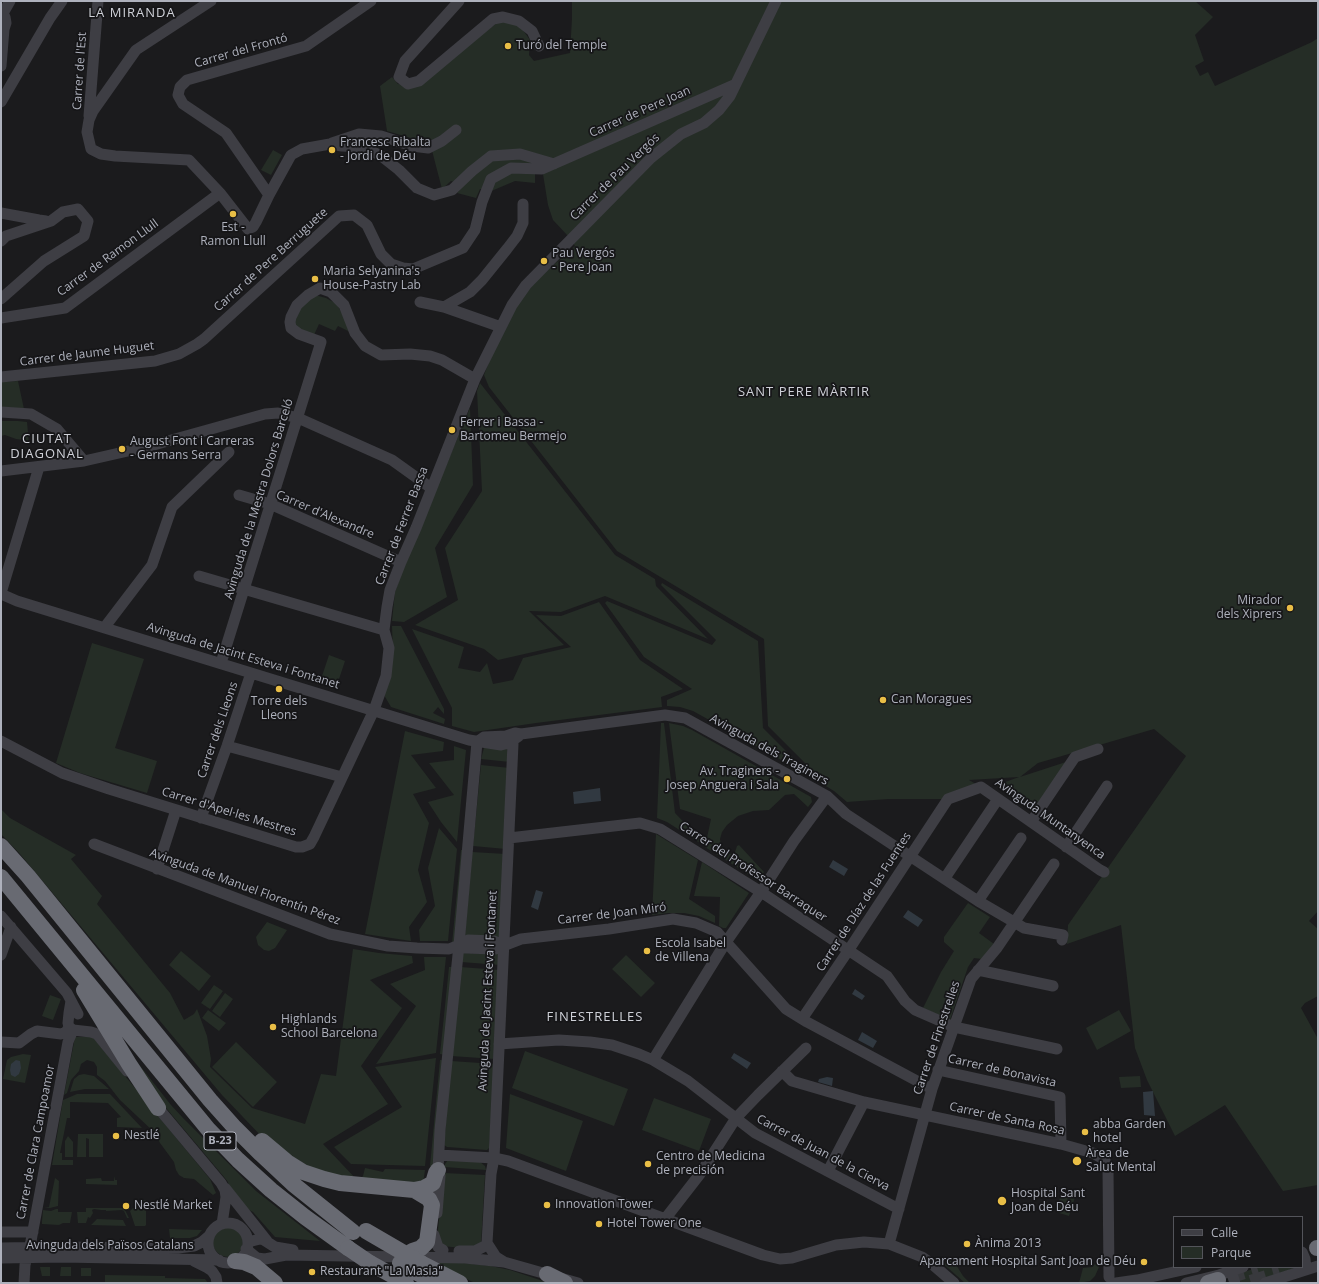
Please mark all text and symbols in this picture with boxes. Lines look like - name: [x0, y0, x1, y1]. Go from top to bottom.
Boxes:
- district label: LA MIRANDA: [88, 5, 176, 21]
- street label: Carrer de l'Est: [70, 31, 90, 111]
- street label: Carrer del Frontó: [193, 31, 289, 71]
- place label: Turó del Temple: [516, 39, 607, 53]
- marker: Turó del Temple: [503, 41, 513, 51]
- street label: Carrer de Pere Joan: [587, 83, 693, 141]
- street label: Carrer de Pau Vergós: [567, 131, 663, 223]
- place label: Francesc Ribalta - Jordi de Déu: [340, 136, 431, 164]
- marker: Francesc Ribalta - Jordi de Déu: [327, 145, 337, 155]
- street label: Carrer de Pere Berruguete: [211, 205, 331, 315]
- marker: Est - Ramon Llull: [228, 209, 238, 219]
- street label: Carrer de Ramon Llull: [55, 216, 161, 300]
- place label: Est - Ramon Llull: [200, 221, 266, 249]
- place label: Pau Vergós - Pere Joan: [552, 247, 615, 275]
- marker: Pau Vergós - Pere Joan: [539, 256, 549, 266]
- place label: Maria Selyanina's House-Pastry Lab: [323, 265, 421, 293]
- marker: Maria Selyanina's House-Pastry Lab: [310, 274, 320, 284]
- street label: Carrer de Jaume Huguet: [19, 339, 155, 369]
- district label: SANT PERE MÀRTIR: [738, 384, 870, 400]
- street label: Avinguda de la Mestra Dolors Barceló: [222, 397, 296, 601]
- place label: Ferrer i Bassa - Bartomeu Bermejo: [460, 416, 567, 444]
- marker: Ferrer i Bassa - Bartomeu Bermejo: [447, 425, 457, 435]
- district label: CIUTAT DIAGONAL: [10, 431, 84, 462]
- place label: August Font i Carreras - Germans Serra: [130, 435, 254, 463]
- marker: August Font i Carreras - Germans Serra: [117, 444, 127, 454]
- street label: Carrer de Ferrer Bassa: [373, 465, 431, 587]
- street label: Carrer d'Alexandre: [274, 488, 376, 542]
- place label: Mirador dels Xiprers: [1216, 594, 1282, 622]
- marker: Mirador dels Xiprers: [1285, 603, 1295, 613]
- street label: Avinguda de Jacint Esteva i Fontanet: [145, 620, 341, 692]
- street label: Carrer dels Lleons: [195, 680, 241, 780]
- marker: Torre dels Lleons: [274, 684, 284, 694]
- place label: Can Moragues: [891, 693, 972, 707]
- place label: Torre dels Lleons: [251, 695, 307, 723]
- marker: Can Moragues: [878, 695, 888, 705]
- street label: Avinguda dels Traginers: [707, 711, 831, 789]
- place label: Av. Traginers - Josep Anguera i Sala: [666, 765, 779, 793]
- marker: Av. Traginers - Josep Anguera i Sala: [782, 774, 792, 784]
- street label: Avinguda Muntanyenca: [992, 775, 1108, 863]
- street label: Carrer d'Apel·les Mestres: [160, 785, 298, 839]
- street label: Carrer del Professor Barraquer: [677, 819, 829, 925]
- street label: Carrer de Díaz de las Fuentes: [814, 830, 914, 974]
- street label: Avinguda de Manuel Florentín Pérez: [148, 846, 342, 928]
- street label: Avinguda de Jacint Esteva i Fontanet: [476, 890, 500, 1092]
- street label: Carrer de Joan Miró: [557, 900, 667, 928]
- place label: Escola Isabel de Villena: [655, 937, 726, 965]
- marker: Escola Isabel de Villena: [642, 946, 652, 956]
- street label: Carrer de Finestrelles: [911, 979, 963, 1097]
- district label: FINESTRELLES: [547, 1009, 643, 1025]
- place label: Highlands School Barcelona: [281, 1013, 377, 1041]
- marker: Highlands School Barcelona: [268, 1022, 278, 1032]
- street label: Carrer de Bonavista: [946, 1052, 1058, 1090]
- street label: Carrer de Clara Campoamor: [14, 1063, 58, 1221]
- street label: Carrer de Santa Rosa: [948, 1100, 1066, 1138]
- street label: Carrer de Juan de la Cierva: [754, 1112, 892, 1194]
- place label: abba Garden hotel: [1093, 1118, 1166, 1146]
- marker: abba Garden hotel: [1080, 1127, 1090, 1137]
- place label: Nestlé: [124, 1129, 160, 1143]
- marker: Nestlé: [111, 1131, 121, 1141]
- road number: B-23: [204, 1132, 236, 1150]
- place label: Àrea de Salut Mental: [1086, 1147, 1156, 1175]
- place label: Centro de Medicina de precisión: [656, 1150, 765, 1178]
- marker: Àrea de Salut Mental: [1071, 1155, 1083, 1167]
- marker: Centro de Medicina de precisión: [643, 1159, 653, 1169]
- place label: Hospital Sant Joan de Déu: [1011, 1187, 1085, 1215]
- marker: Hospital Sant Joan de Déu: [996, 1195, 1008, 1207]
- place label: Innovation Tower: [555, 1198, 653, 1212]
- place label: Nestlé Market: [134, 1199, 212, 1213]
- marker: Innovation Tower: [542, 1200, 552, 1210]
- marker: Nestlé Market: [121, 1201, 131, 1211]
- legend: [1173, 1216, 1303, 1268]
- place label: Hotel Tower One: [607, 1217, 702, 1231]
- marker: Hotel Tower One: [594, 1219, 604, 1229]
- text: Calle: [1211, 1224, 1238, 1241]
- place label: Ànima 2013: [975, 1237, 1041, 1251]
- street label: Avinguda dels Països Catalans: [26, 1239, 194, 1253]
- marker: Ànima 2013: [962, 1239, 972, 1249]
- text: Parque: [1211, 1244, 1251, 1261]
- place label: Aparcament Hospital Sant Joan de Déu: [920, 1255, 1136, 1269]
- marker: Aparcament Hospital Sant Joan de Déu: [1139, 1257, 1149, 1267]
- place label: Restaurant "La Masia": [320, 1265, 443, 1279]
- marker: Restaurant "La Masia": [307, 1267, 317, 1277]

